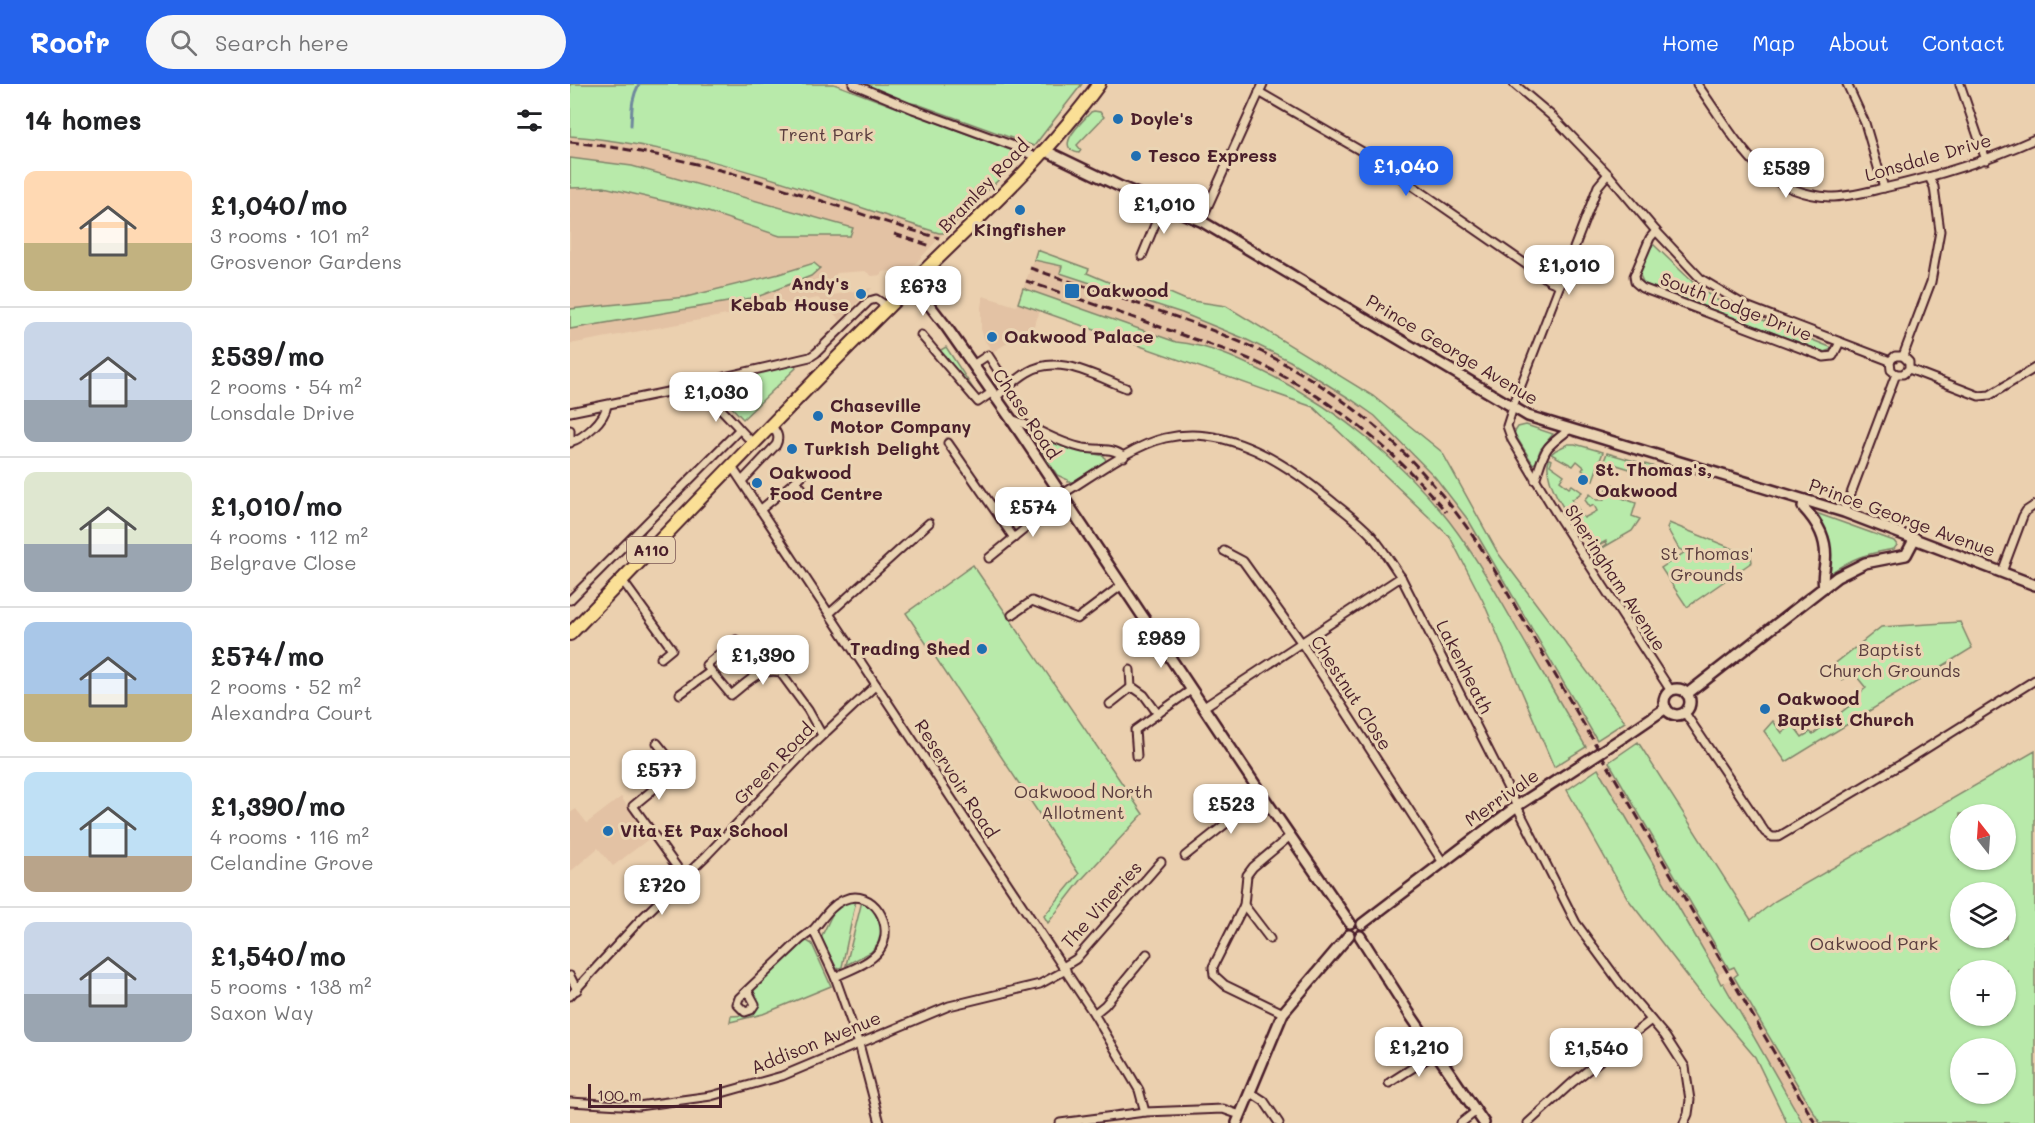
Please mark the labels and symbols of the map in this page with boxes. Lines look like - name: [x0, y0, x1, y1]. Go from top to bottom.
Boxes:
- place label: Doyle's: [1130, 106, 1193, 130]
- marker: Doyle's: [1111, 112, 1125, 126]
- park label: Trent Park: [779, 122, 873, 146]
- street label: Lonsdale Drive: [1862, 128, 1994, 187]
- street label: Bramley Road: [932, 133, 1034, 237]
- place label: Tesco Express: [1148, 143, 1277, 167]
- pin: £1,040: [1357, 146, 1455, 197]
- pin: £539: [1750, 148, 1822, 199]
- marker: Tesco Express: [1129, 149, 1143, 163]
- pin: £1,010: [1115, 184, 1213, 235]
- marker: Kingfisher: [1013, 203, 1027, 217]
- place label: Kingfisher: [974, 217, 1066, 241]
- pin: £1,010: [1520, 245, 1618, 296]
- pin: £673: [887, 266, 959, 317]
- street label: South Lodge Drive: [1657, 266, 1816, 346]
- place label: Andy's Kebab House: [730, 271, 849, 316]
- place label: Oakwood: [1086, 278, 1168, 302]
- marker: Oakwood: [1063, 282, 1081, 300]
- marker: Andy's Kebab House: [854, 287, 868, 301]
- street label: Prince George Avenue: [1362, 288, 1543, 410]
- place label: Oakwood Palace: [1004, 324, 1154, 348]
- marker: Oakwood Palace: [985, 330, 999, 344]
- street label: Chase Road: [988, 363, 1066, 464]
- pin: £1,030: [667, 372, 765, 423]
- place label: Chaseville Motor Company: [830, 393, 972, 438]
- marker: Chaseville Motor Company: [811, 409, 825, 423]
- place label: Turkish Delight: [804, 436, 940, 460]
- marker: Turkish Delight: [785, 442, 799, 456]
- place label: St. Thomas's, Oakwood: [1595, 457, 1712, 502]
- place label: Oakwood Food Centre: [769, 460, 883, 505]
- street label: Prince George Avenue: [1806, 472, 1999, 562]
- marker: St. Thomas's, Oakwood: [1576, 473, 1590, 487]
- marker: Oakwood Food Centre: [750, 476, 764, 490]
- pin: £574: [997, 487, 1069, 538]
- street label: Sheringham Avenue: [1559, 500, 1672, 655]
- road number: A110: [627, 537, 675, 563]
- park label: St Thomas' Grounds: [1661, 541, 1753, 586]
- street label: Lakenheath: [1431, 616, 1499, 717]
- pin: £989: [1125, 618, 1197, 669]
- street label: Chestnut Close: [1306, 630, 1398, 754]
- pin: £1,390: [714, 635, 812, 686]
- place label: Trading Shed: [850, 636, 970, 660]
- park label: Baptist Church Grounds: [1819, 637, 1961, 682]
- marker: Trading Shed: [975, 642, 989, 656]
- place label: Oakwood Baptist Church: [1777, 686, 1914, 731]
- marker: Oakwood Baptist Church: [1758, 702, 1772, 716]
- street label: Reservoir Road: [909, 714, 1004, 842]
- street label: Green Road: [728, 717, 818, 809]
- pin: £577: [623, 750, 695, 801]
- street label: Merrivale: [1460, 763, 1543, 832]
- park label: Oakwood North Allotment: [1014, 779, 1152, 824]
- pin: £523: [1195, 784, 1267, 835]
- north arrow: [1950, 804, 2016, 870]
- place label: Vita Et Pax School: [620, 818, 788, 842]
- marker: Vita Et Pax School: [601, 824, 615, 838]
- street label: The Vineries: [1056, 856, 1147, 953]
- pin: £720: [626, 865, 698, 916]
- park label: Oakwood Park: [1810, 931, 1938, 955]
- street label: Addison Avenue: [747, 1005, 884, 1079]
- pin: £1,210: [1370, 1027, 1468, 1078]
- pin: £1,540: [1547, 1028, 1645, 1079]
- scale bar: [588, 1081, 722, 1108]

